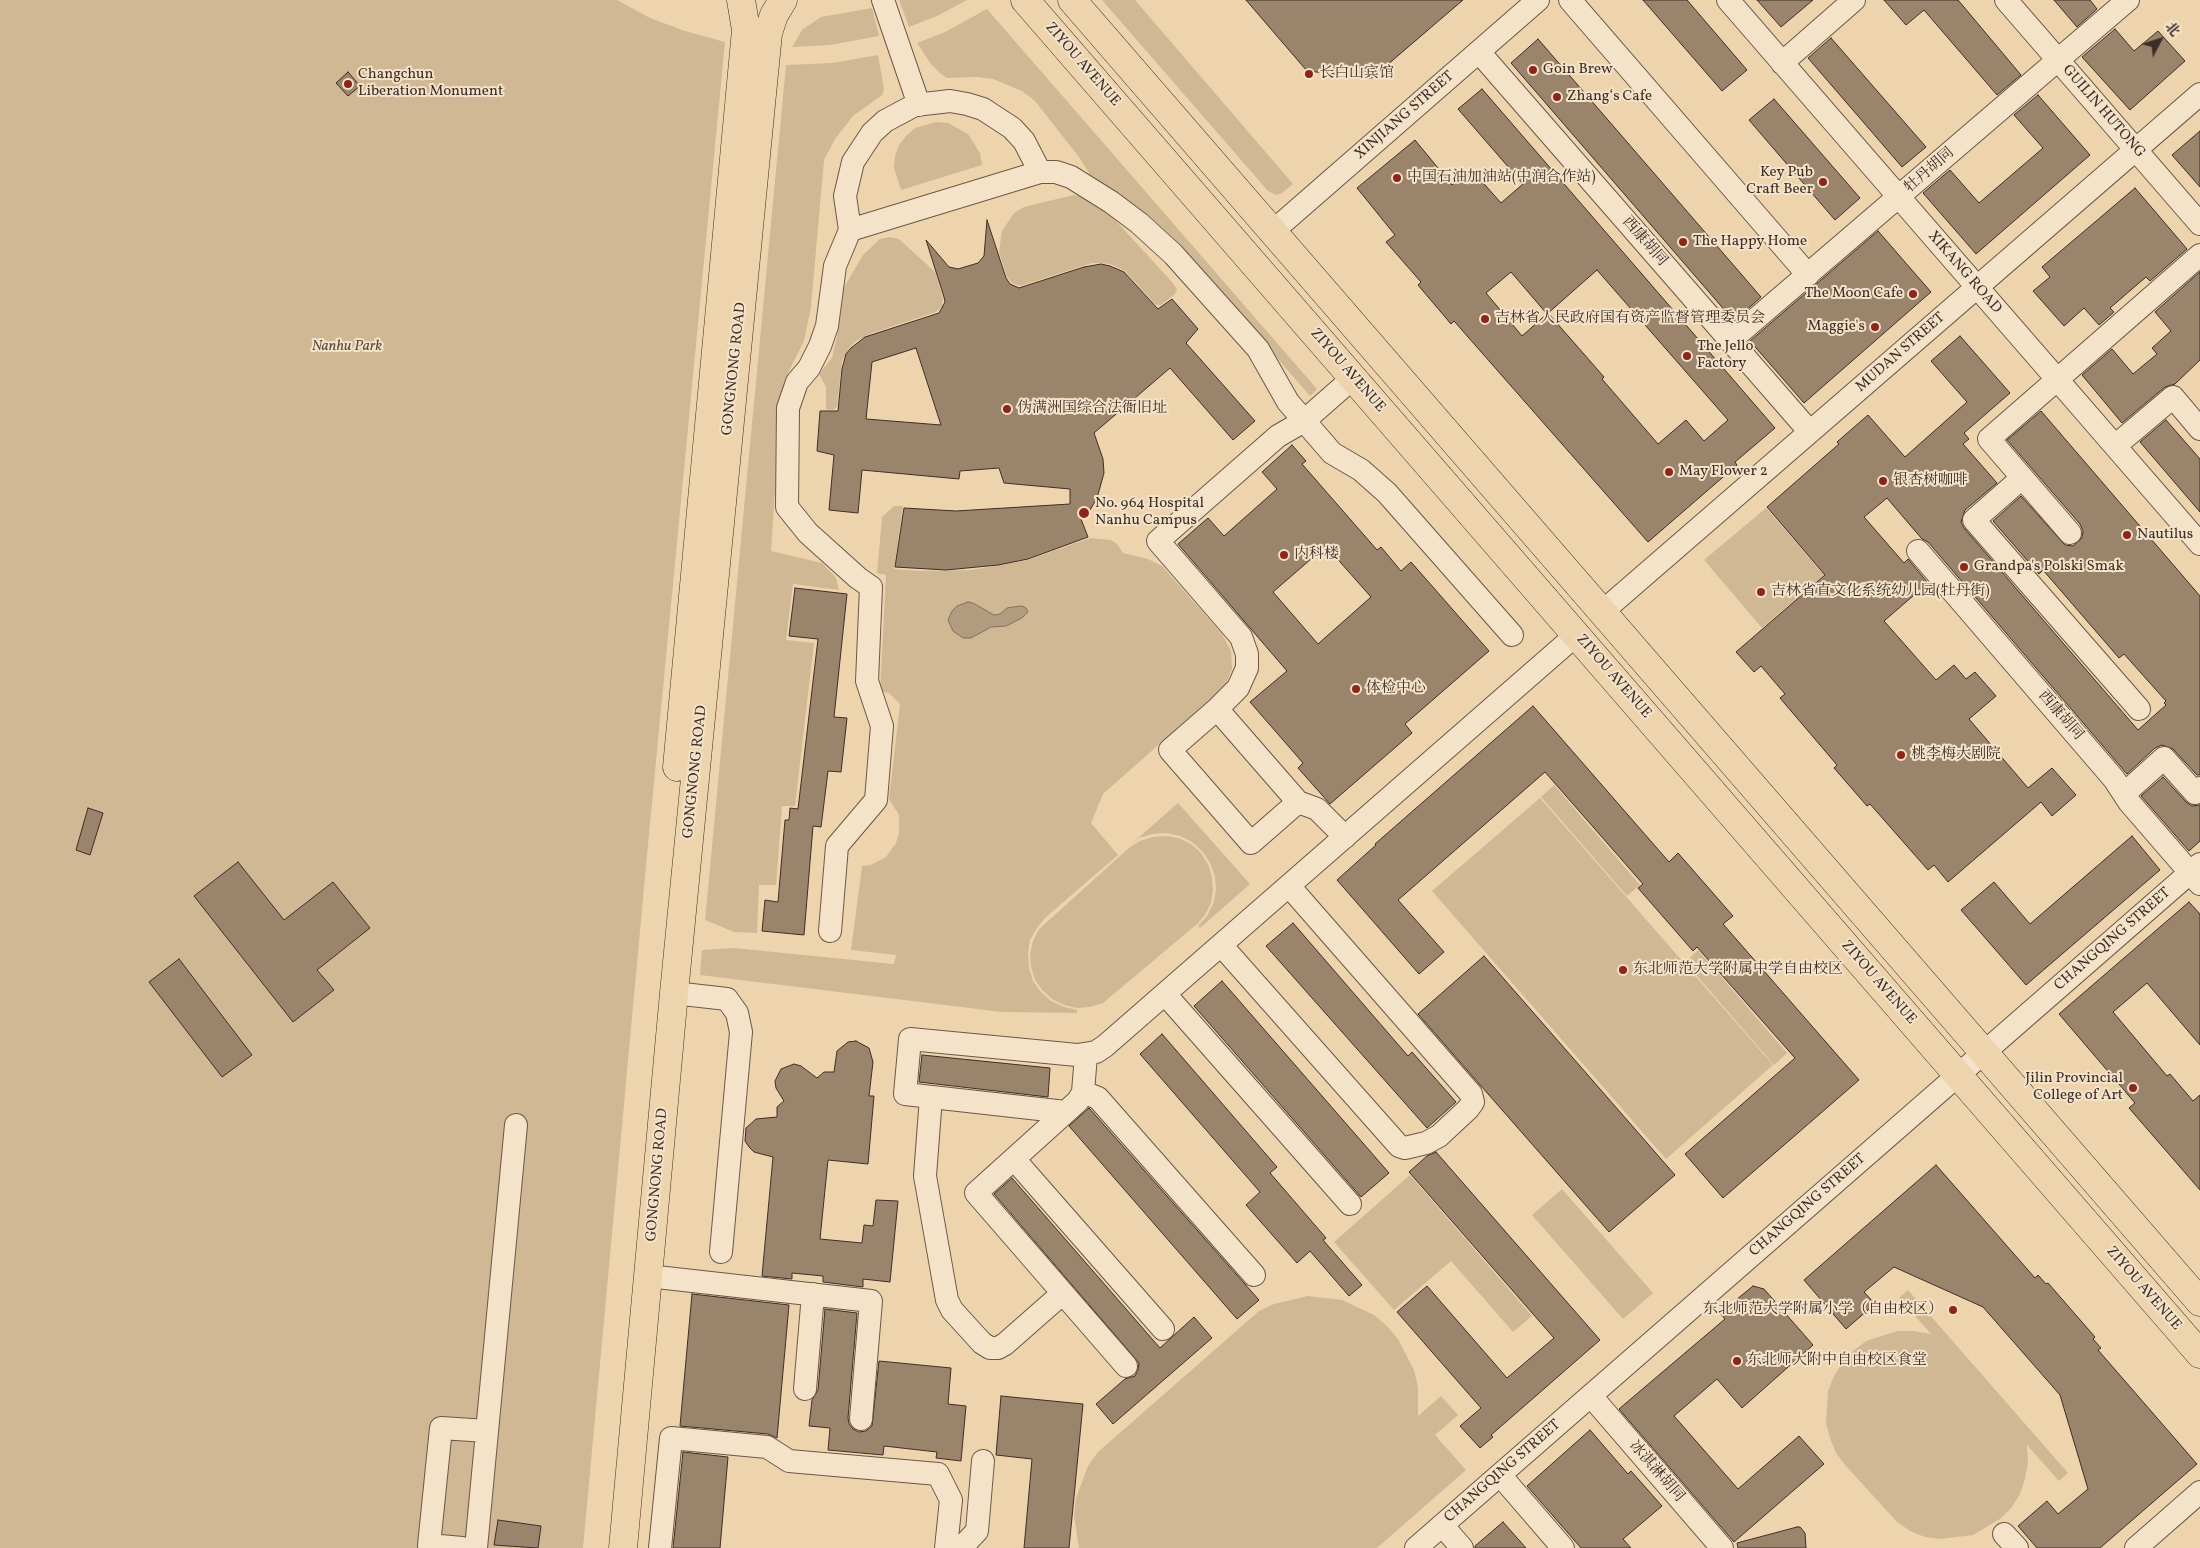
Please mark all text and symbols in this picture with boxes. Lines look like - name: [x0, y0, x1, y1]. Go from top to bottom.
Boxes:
- north arrow: [2135, 15, 2185, 65]
- street label: ZIYOU AVENUE: [1041, 19, 1123, 111]
- text: 北: [2160, 19, 2184, 42]
- place label: Goin Brew: [1543, 61, 1613, 79]
- street label: GUILIN HUTONG: [2058, 62, 2148, 162]
- marker: Goin Brew: [1527, 64, 1539, 76]
- place label: 长白山宾馆: [1319, 65, 1394, 83]
- place label: Changchun Liberation Monument: [358, 66, 503, 101]
- marker: 长白山宾馆: [1303, 68, 1315, 80]
- street label: XINJIANG STREET: [1352, 68, 1458, 164]
- marker: Changchun Liberation Monument: [342, 78, 354, 90]
- place label: Zhang‘s Cafe: [1567, 88, 1652, 106]
- marker: Zhang‘s Cafe: [1551, 91, 1563, 103]
- street label: 牡丹胡同: [1901, 145, 1959, 197]
- place label: Key Pub Craft Beer: [1746, 164, 1813, 199]
- place label: 中国石油加油站(中润合作站): [1407, 169, 1596, 187]
- marker: 中国石油加油站(中润合作站): [1391, 172, 1403, 184]
- marker: Key Pub Craft Beer: [1817, 176, 1829, 188]
- street label: 西康胡同: [1618, 213, 1670, 271]
- street label: XIKANG ROAD: [1923, 228, 2005, 318]
- place label: The Happy Home: [1693, 233, 1807, 251]
- marker: The Happy Home: [1677, 236, 1689, 248]
- place label: The Moon Cafe: [1804, 285, 1903, 303]
- marker: The Moon Cafe: [1907, 288, 1919, 300]
- street label: GONGNONG ROAD: [719, 302, 751, 436]
- street label: MUDAN STREET: [1853, 309, 1949, 397]
- place label: 吉林省人民政府国有资产监督管理委员会: [1495, 310, 1765, 328]
- marker: 吉林省人民政府国有资产监督管理委员会: [1479, 313, 1491, 325]
- place label: Maggie's: [1808, 318, 1865, 336]
- marker: Maggie's: [1869, 321, 1881, 333]
- street label: ZIYOU AVENUE: [1306, 325, 1388, 417]
- park label: Nanhu Park: [312, 338, 382, 356]
- place label: The Jello Factory: [1697, 338, 1754, 373]
- marker: The Jello Factory: [1681, 350, 1693, 362]
- place label: 伪满洲国综合法衙旧址: [1017, 400, 1167, 418]
- marker: 伪满洲国综合法衙旧址: [1001, 403, 1013, 415]
- place label: May Flower 2: [1679, 463, 1768, 481]
- marker: May Flower 2: [1663, 466, 1675, 478]
- place label: 银杏树咖啡: [1893, 472, 1968, 490]
- marker: 银杏树咖啡: [1877, 475, 1889, 487]
- place label: No. 964 Hospital Nanhu Campus: [1095, 495, 1204, 530]
- marker: No. 964 Hospital Nanhu Campus: [1077, 506, 1091, 520]
- place label: Nautilus: [2137, 526, 2193, 544]
- marker: Nautilus: [2121, 529, 2133, 541]
- place label: 内科楼: [1294, 546, 1339, 564]
- marker: 内科楼: [1278, 549, 1290, 561]
- place label: Grandpa's Polski Smak: [1974, 558, 2124, 576]
- marker: Grandpa's Polski Smak: [1958, 561, 1970, 573]
- place label: 吉林省直文化系统幼儿园(牡丹街): [1771, 583, 1990, 601]
- marker: 吉林省直文化系统幼儿园(牡丹街): [1755, 586, 1767, 598]
- street label: ZIYOU AVENUE: [1572, 631, 1654, 723]
- place label: 体检中心: [1366, 680, 1426, 698]
- marker: 体检中心: [1350, 683, 1362, 695]
- street label: 西康胡同: [2034, 687, 2086, 745]
- street label: GONGNONG ROAD: [680, 705, 712, 839]
- place label: 桃李梅大剧院: [1911, 746, 2001, 764]
- marker: 桃李梅大剧院: [1895, 749, 1907, 761]
- street label: CHANGQING STREET: [2051, 885, 2175, 995]
- street label: ZIYOU AVENUE: [1837, 937, 1919, 1029]
- place label: 东北师范大学附属中学自由校区: [1633, 961, 1843, 979]
- marker: 东北师范大学附属中学自由校区: [1617, 964, 1629, 976]
- place label: Jilin Provincial College of Art: [2025, 1070, 2123, 1105]
- marker: Jilin Provincial College of Art: [2127, 1082, 2139, 1094]
- street label: GONGNONG ROAD: [643, 1108, 673, 1242]
- street label: CHANGQING STREET: [1746, 1151, 1870, 1261]
- street label: ZIYOU AVENUE: [2102, 1243, 2184, 1335]
- place label: 东北师范大学附属小学（自由校区）: [1703, 1301, 1943, 1319]
- marker: 东北师范大学附属小学（自由校区）: [1947, 1304, 1959, 1316]
- place label: 东北师大附中自由校区食堂: [1747, 1352, 1927, 1370]
- marker: 东北师大附中自由校区食堂: [1731, 1355, 1743, 1367]
- street label: CHANGQING STREET: [1441, 1417, 1565, 1527]
- street label: 冰淇淋胡同: [1625, 1438, 1687, 1506]

